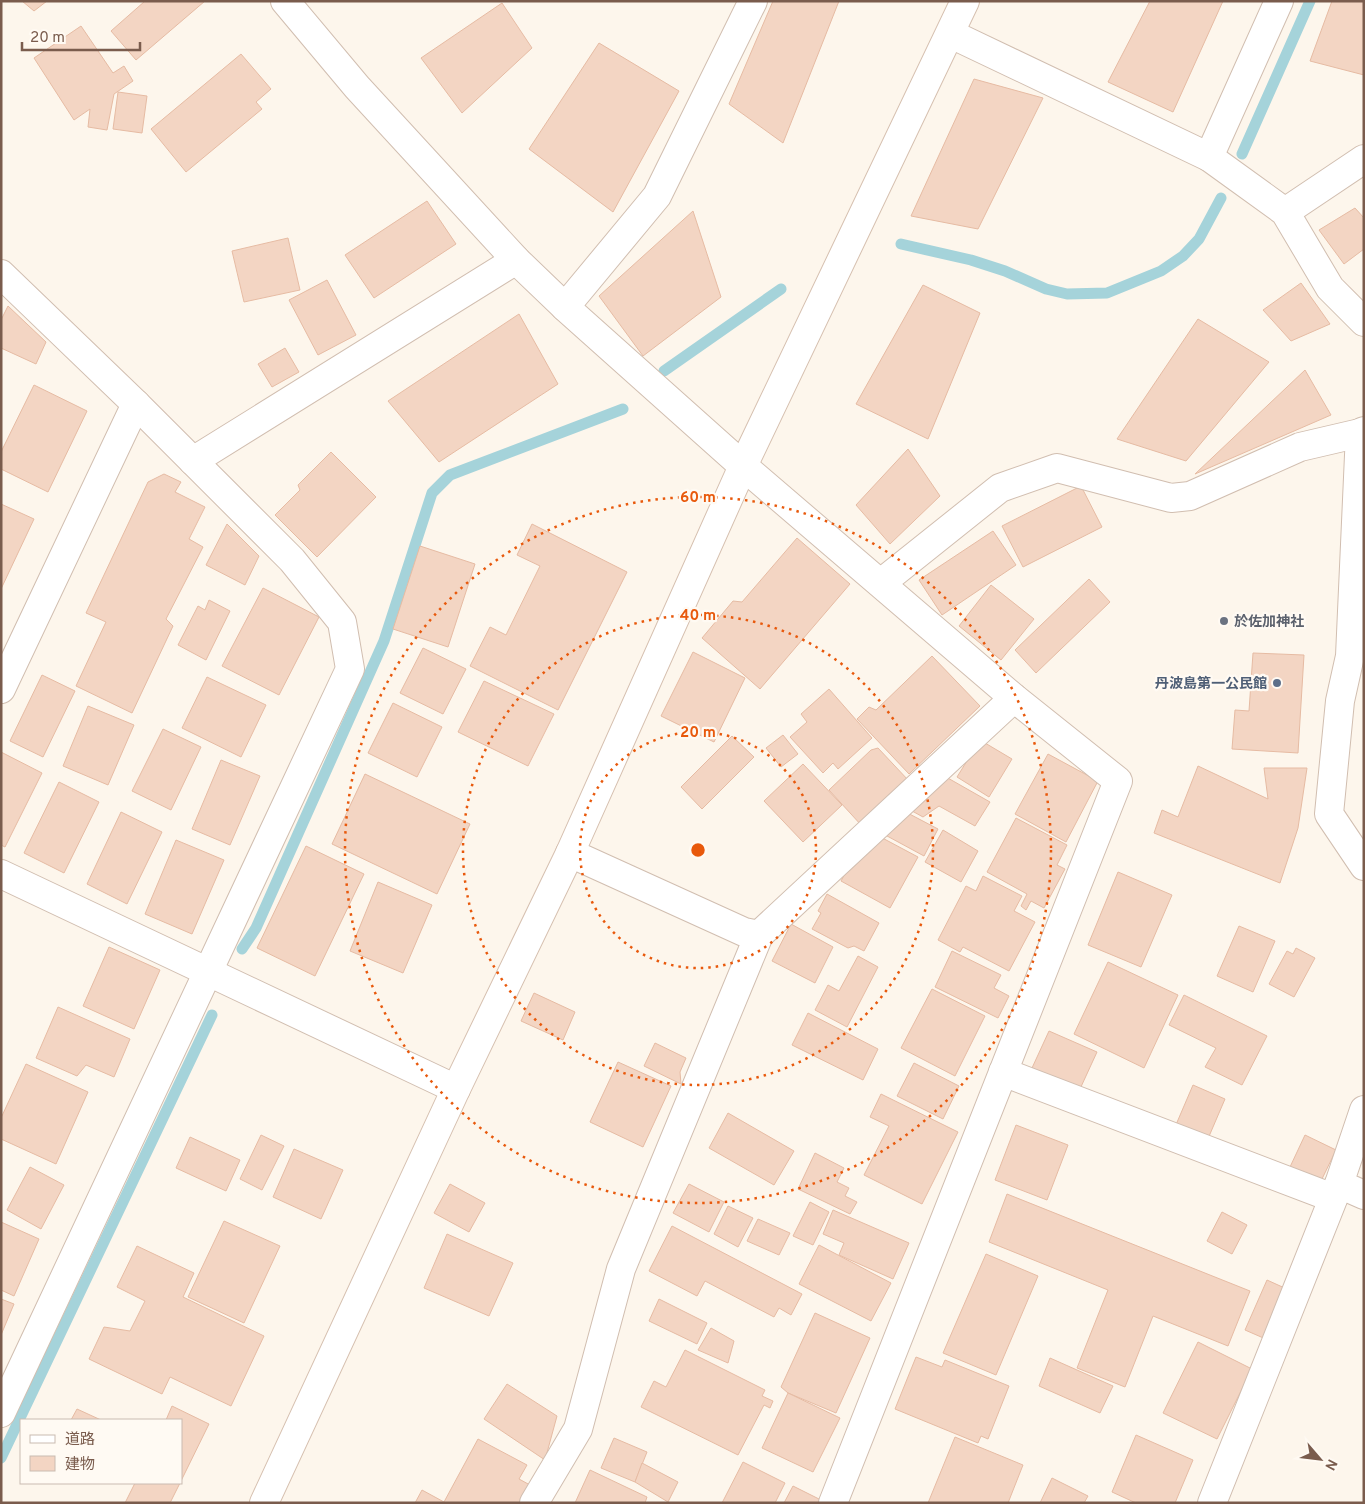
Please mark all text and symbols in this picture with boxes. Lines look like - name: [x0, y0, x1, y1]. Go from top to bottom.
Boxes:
- scale bar: [22, 20, 140, 52]
- text: 20 m: [30, 29, 65, 48]
- text: 60 m: [680, 489, 716, 508]
- text: 40 m: [680, 607, 716, 626]
- place label: 於佐加神社: [1234, 613, 1304, 631]
- marker: 於佐加神社: [1218, 615, 1230, 627]
- place label: 丹波島第一公民館: [1155, 675, 1267, 693]
- marker: 丹波島第一公民館: [1271, 677, 1283, 689]
- text: 20 m: [680, 724, 716, 743]
- centre of rings: [689, 841, 707, 859]
- legend: [20, 1419, 182, 1484]
- text: 道路: [65, 1431, 95, 1450]
- north arrow: [1295, 1434, 1345, 1484]
- text: 建物: [65, 1456, 95, 1475]
- text: N: [1320, 1456, 1340, 1473]

